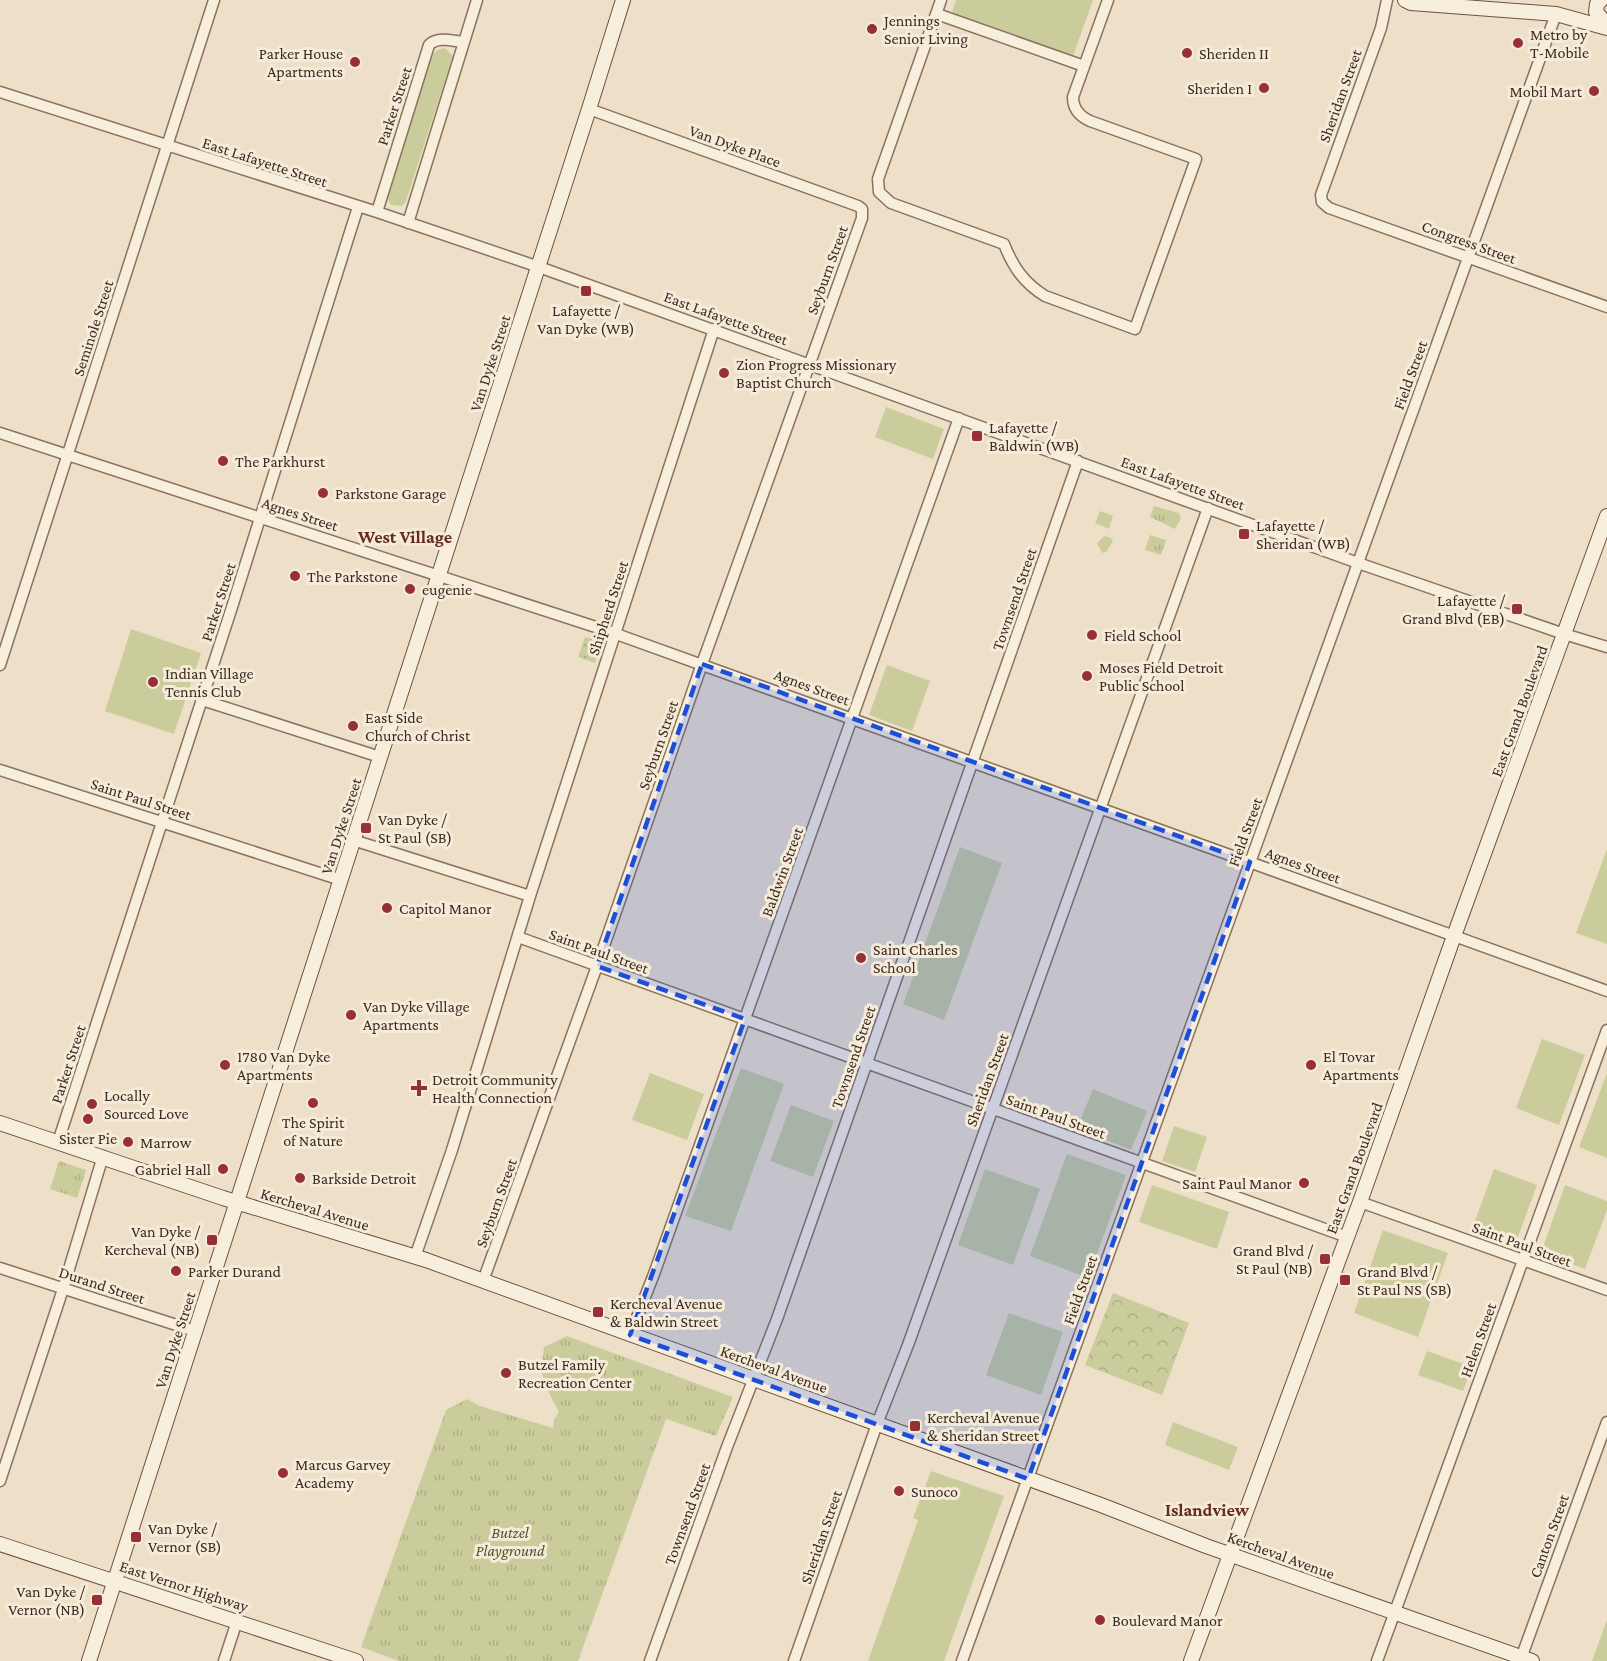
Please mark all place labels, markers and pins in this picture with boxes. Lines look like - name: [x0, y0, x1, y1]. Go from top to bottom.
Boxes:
- place label: Jennings Senior Living: [882, 12, 968, 48]
- marker: Jennings Senior Living: [865, 22, 879, 36]
- place label: Metro by T-Mobile: [1530, 26, 1589, 61]
- marker: Metro by T-Mobile: [1511, 36, 1525, 50]
- place label: Parker House Apartments: [259, 45, 343, 81]
- place label: Sheriden II: [1199, 45, 1269, 62]
- marker: Sheriden II: [1180, 46, 1194, 60]
- marker: Parker House Apartments: [348, 55, 362, 69]
- place label: Sheriden I: [1187, 80, 1252, 97]
- marker: Sheriden I: [1257, 81, 1271, 95]
- place label: Mobil Mart: [1510, 83, 1583, 100]
- marker: Mobil Mart: [1587, 84, 1601, 98]
- marker: Lafayette / Van Dyke (WB): [579, 284, 593, 298]
- place label: Lafayette / Van Dyke (WB): [537, 302, 635, 338]
- place label: Zion Progress Missionary Baptist Church: [736, 356, 897, 392]
- marker: Zion Progress Missionary Baptist Church: [717, 366, 731, 380]
- place label: Lafayette / Baldwin (WB): [989, 419, 1080, 455]
- marker: Lafayette / Baldwin (WB): [970, 429, 984, 443]
- place label: The Parkhurst: [235, 453, 326, 470]
- marker: The Parkhurst: [216, 454, 230, 468]
- place label: Parkstone Garage: [335, 485, 446, 503]
- marker: Parkstone Garage: [316, 486, 330, 500]
- place label: Lafayette / Sheridan (WB): [1256, 517, 1351, 553]
- marker: Lafayette / Sheridan (WB): [1237, 527, 1251, 541]
- place label: The Parkstone: [307, 568, 398, 585]
- marker: The Parkstone: [288, 569, 302, 583]
- place label: eugenie: [422, 581, 472, 599]
- marker: eugenie: [403, 582, 417, 596]
- place label: Lafayette / Grand Blvd (EB): [1402, 592, 1506, 628]
- marker: Lafayette / Grand Blvd (EB): [1510, 602, 1524, 616]
- place label: Field School: [1104, 627, 1181, 644]
- marker: Field School: [1085, 628, 1099, 642]
- place label: Moses Field Detroit Public School: [1099, 659, 1224, 694]
- place label: Indian Village Tennis Club: [165, 665, 254, 700]
- marker: Moses Field Detroit Public School: [1080, 669, 1094, 683]
- marker: Indian Village Tennis Club: [146, 675, 160, 689]
- place label: East Side Church of Christ: [365, 709, 471, 744]
- marker: East Side Church of Christ: [346, 719, 360, 733]
- place label: Van Dyke / St Paul (SB): [378, 811, 452, 847]
- marker: Van Dyke / St Paul (SB): [359, 821, 373, 835]
- place label: Capitol Manor: [399, 900, 492, 918]
- marker: Capitol Manor: [380, 901, 394, 915]
- place label: Saint Charles School: [873, 941, 958, 976]
- marker: Saint Charles School: [854, 951, 868, 965]
- place label: Van Dyke Village Apartments: [363, 998, 470, 1034]
- marker: Van Dyke Village Apartments: [344, 1008, 358, 1022]
- place label: 1780 Van Dyke Apartments: [237, 1048, 330, 1084]
- place label: El Tovar Apartments: [1323, 1048, 1399, 1084]
- marker: 1780 Van Dyke Apartments: [218, 1058, 232, 1072]
- marker: El Tovar Apartments: [1304, 1058, 1318, 1072]
- place label: Detroit Community Health Connection: [432, 1071, 558, 1106]
- marker: Detroit Community Health Connection: [410, 1079, 428, 1097]
- place label: Locally Sourced Love: [104, 1087, 188, 1122]
- marker: The Spirit of Nature: [306, 1096, 320, 1110]
- marker: Locally Sourced Love: [85, 1097, 99, 1111]
- marker: Sister Pie: [81, 1112, 95, 1126]
- place label: The Spirit of Nature: [282, 1114, 345, 1149]
- place label: Sister Pie: [59, 1130, 117, 1147]
- place label: Marrow: [140, 1134, 192, 1151]
- marker: Marrow: [121, 1135, 135, 1149]
- place label: Gabriel Hall: [135, 1161, 211, 1178]
- marker: Gabriel Hall: [216, 1162, 230, 1176]
- place label: Barkside Detroit: [312, 1170, 417, 1187]
- marker: Barkside Detroit: [293, 1171, 307, 1185]
- place label: Saint Paul Manor: [1182, 1175, 1292, 1192]
- marker: Saint Paul Manor: [1297, 1176, 1311, 1190]
- place label: Van Dyke / Kercheval (NB): [104, 1223, 201, 1259]
- marker: Van Dyke / Kercheval (NB): [205, 1233, 219, 1247]
- place label: Grand Blvd / St Paul (NB): [1233, 1242, 1314, 1278]
- marker: Grand Blvd / St Paul (NB): [1318, 1252, 1332, 1266]
- place label: Parker Durand: [188, 1263, 282, 1280]
- place label: Grand Blvd / St Paul NS (SB): [1357, 1263, 1452, 1299]
- marker: Parker Durand: [169, 1264, 183, 1278]
- marker: Grand Blvd / St Paul NS (SB): [1338, 1273, 1352, 1287]
- place label: Kercheval Avenue & Baldwin Street: [610, 1295, 723, 1330]
- marker: Kercheval Avenue & Baldwin Street: [591, 1305, 605, 1319]
- place label: Butzel Family Recreation Center: [518, 1356, 632, 1391]
- marker: Butzel Family Recreation Center: [499, 1366, 513, 1380]
- place label: Kercheval Avenue & Sheridan Street: [927, 1409, 1040, 1444]
- marker: Kercheval Avenue & Sheridan Street: [908, 1419, 922, 1433]
- place label: Marcus Garvey Academy: [295, 1456, 391, 1492]
- marker: Marcus Garvey Academy: [276, 1466, 290, 1480]
- place label: Sunoco: [911, 1483, 958, 1500]
- marker: Sunoco: [892, 1484, 906, 1498]
- place label: Van Dyke / Vernor (SB): [148, 1520, 222, 1556]
- marker: Van Dyke / Vernor (SB): [129, 1530, 143, 1544]
- place label: Van Dyke / Vernor (NB): [8, 1583, 86, 1619]
- marker: Van Dyke / Vernor (NB): [90, 1593, 104, 1607]
- place label: Boulevard Manor: [1112, 1612, 1223, 1629]
- marker: Boulevard Manor: [1093, 1613, 1107, 1627]

